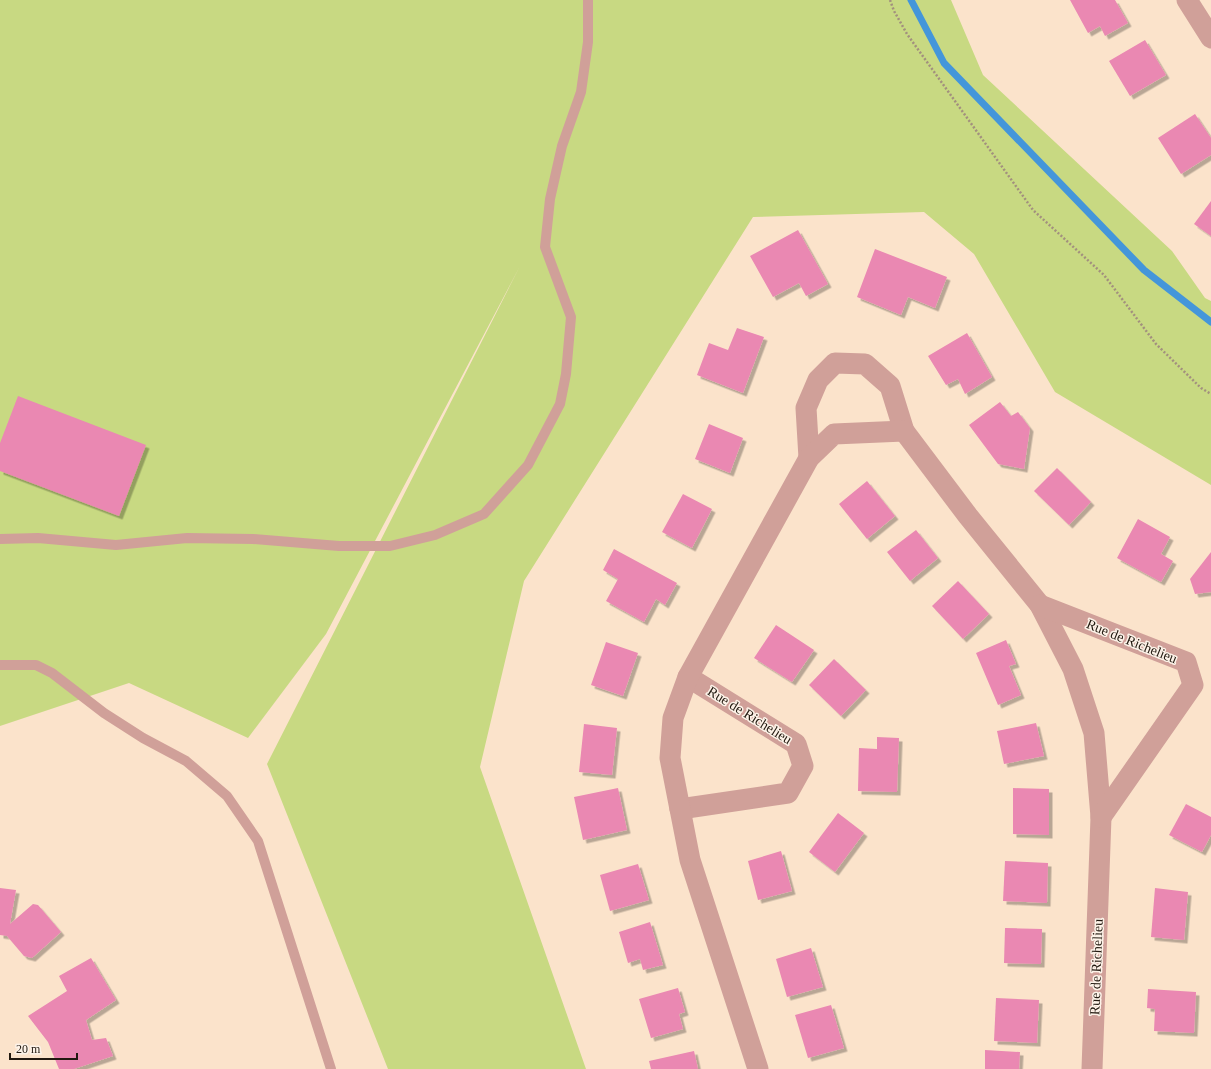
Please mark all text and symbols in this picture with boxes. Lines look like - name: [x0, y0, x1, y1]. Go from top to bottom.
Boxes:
- street label: Rue de Richelieu: [1084, 616, 1179, 666]
- street label: Rue de Richelieu: [705, 684, 795, 747]
- street label: Rue de Richelieu: [1087, 919, 1106, 1015]
- scale bar: [10, 1035, 77, 1061]
- text: 20 m: [16, 1042, 41, 1056]

